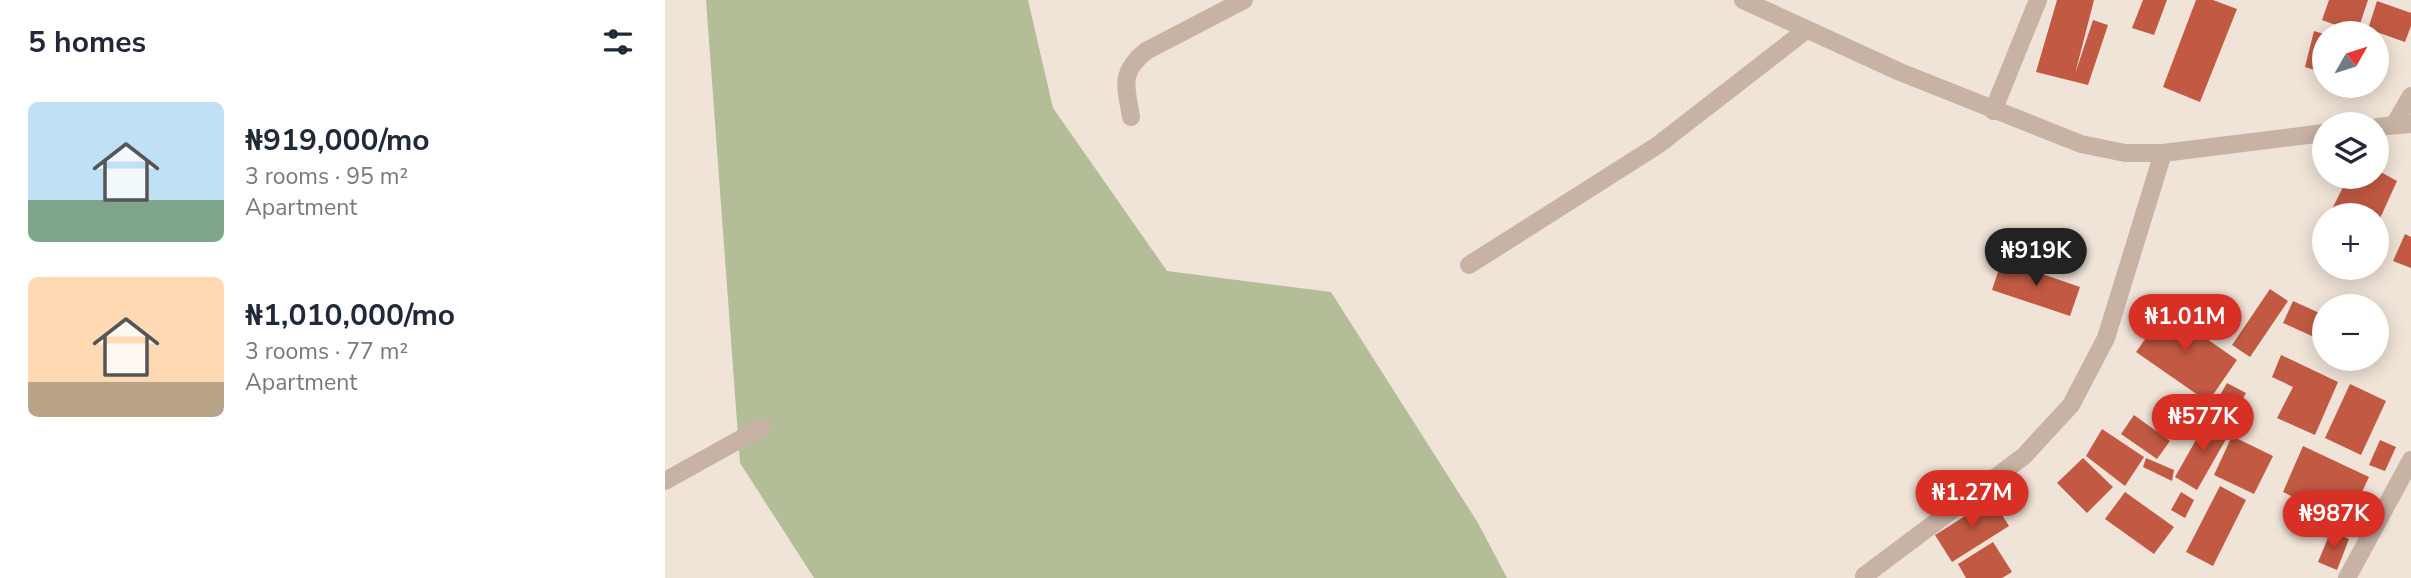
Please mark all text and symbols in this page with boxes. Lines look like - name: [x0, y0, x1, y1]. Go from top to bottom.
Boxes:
- north arrow: [2312, 21, 2389, 98]
- map controls: [2312, 21, 2389, 371]
- text: 5 homes: [28, 22, 146, 63]
- icon: filters: [599, 23, 637, 61]
- button: layers: [2312, 112, 2389, 189]
- text: ₦919,000/mo: [245, 120, 430, 161]
- icon: home: [84, 130, 168, 214]
- text: 3 rooms · 95 m²: [245, 161, 408, 192]
- text: Apartment: [245, 192, 357, 223]
- button: +: [2312, 203, 2389, 280]
- pin: ₦919K: [1987, 229, 2085, 288]
- text: ₦919K: [2001, 235, 2071, 266]
- pin: ₦1.01M: [2128, 294, 2242, 354]
- button: −: [2312, 294, 2389, 371]
- text: ₦1,010,000/mo: [245, 295, 455, 336]
- text: ₦1.01M: [2145, 301, 2225, 332]
- icon: home: [84, 305, 168, 389]
- text: 3 rooms · 77 m²: [245, 336, 408, 367]
- text: Apartment: [245, 367, 357, 398]
- pin: ₦577K: [2154, 394, 2252, 454]
- text: ₦577K: [2168, 401, 2238, 432]
- pin: ₦1.27M: [1915, 470, 2029, 530]
- text: ₦1.27M: [1932, 477, 2012, 508]
- pin: ₦987K: [2285, 491, 2383, 551]
- text: ₦987K: [2299, 498, 2369, 529]

